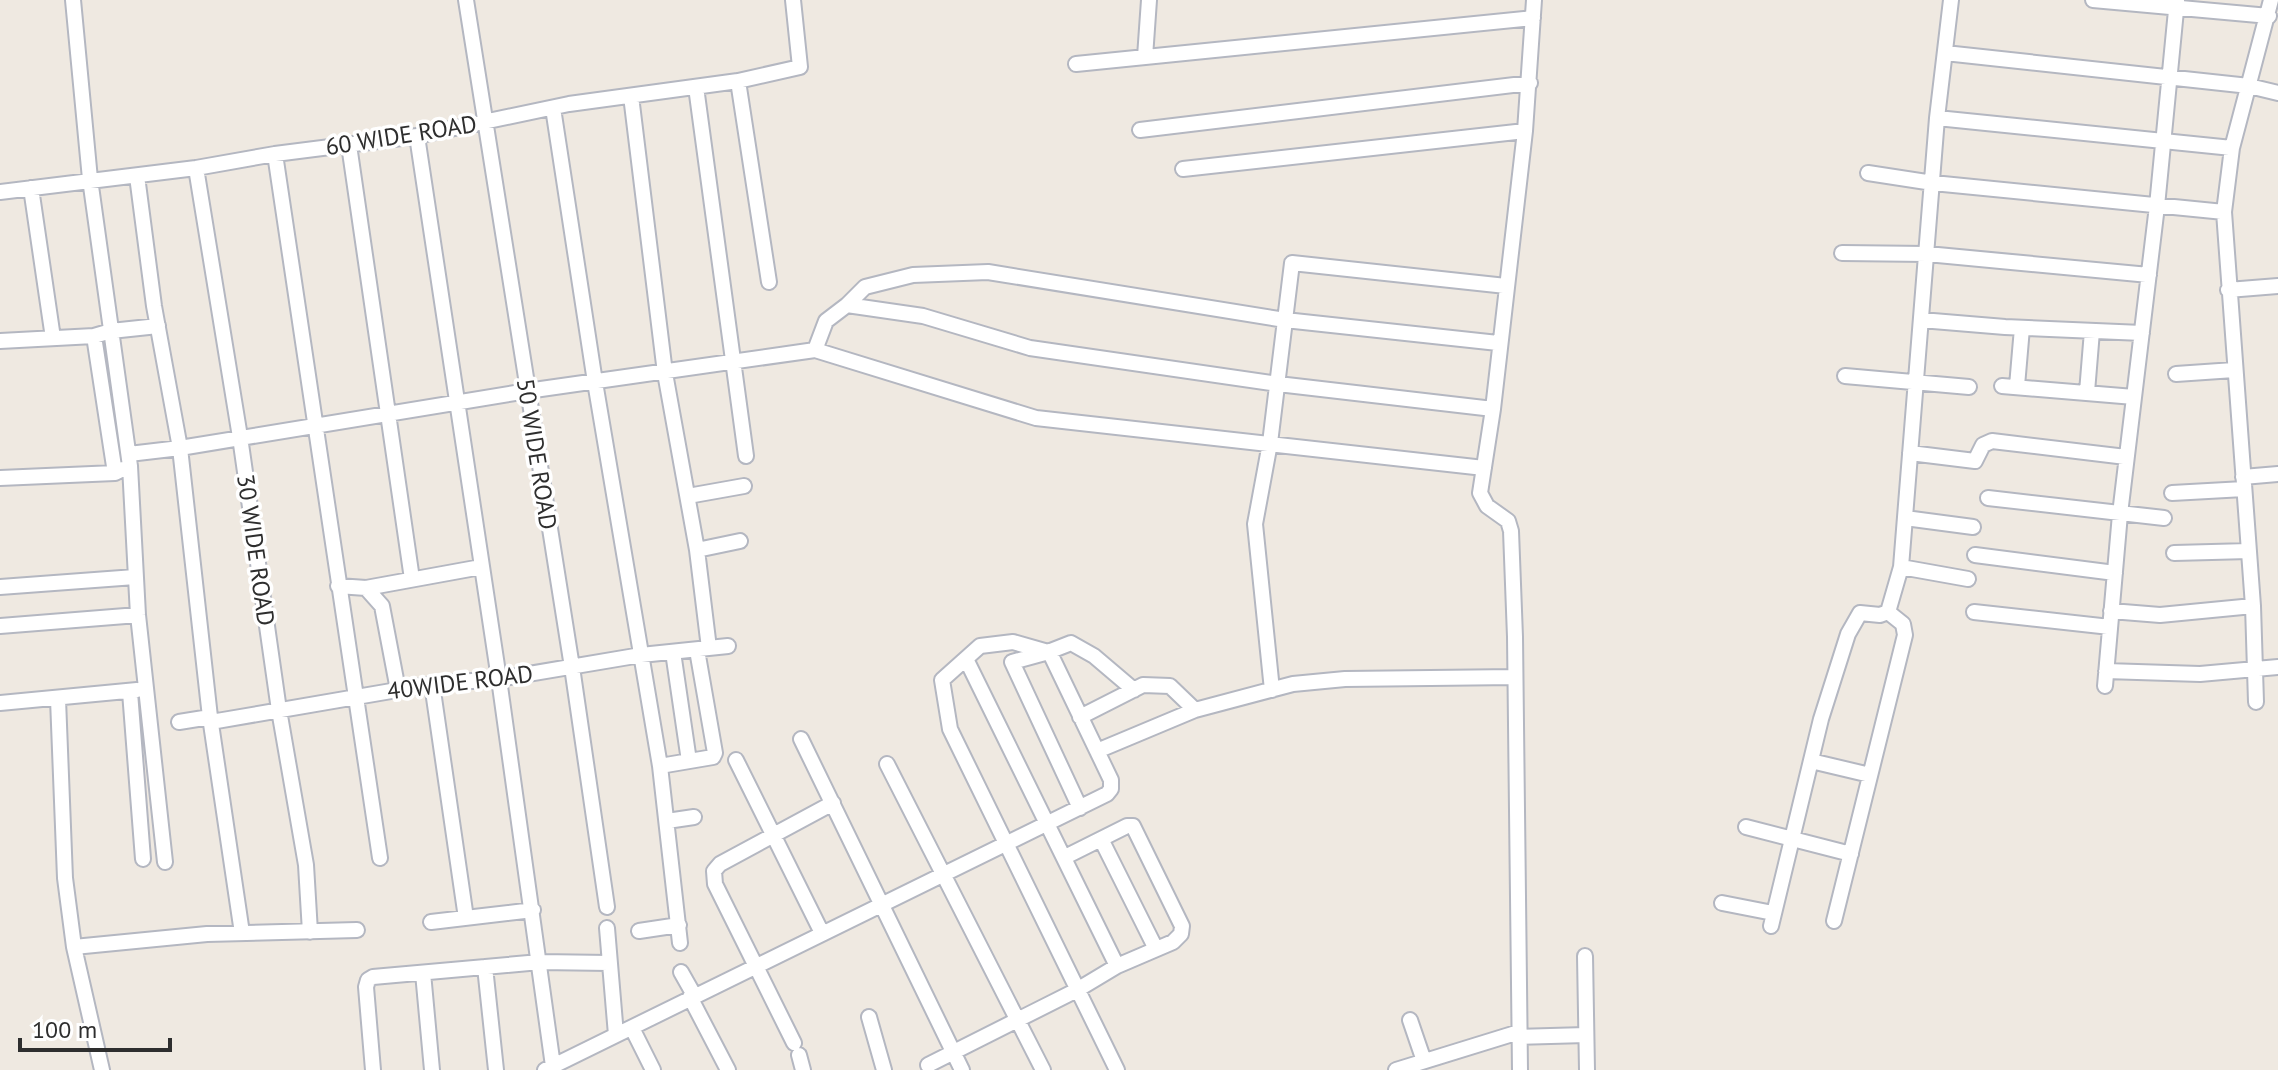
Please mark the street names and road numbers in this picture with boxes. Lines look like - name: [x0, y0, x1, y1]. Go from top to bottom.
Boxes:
- street label: 60 WIDE ROAD: [323, 108, 479, 162]
- street label: 50 WIDE ROAD: [510, 376, 564, 532]
- street label: 30 WIDE ROAD: [230, 472, 282, 628]
- street label: 40WIDE ROAD: [385, 658, 535, 706]

